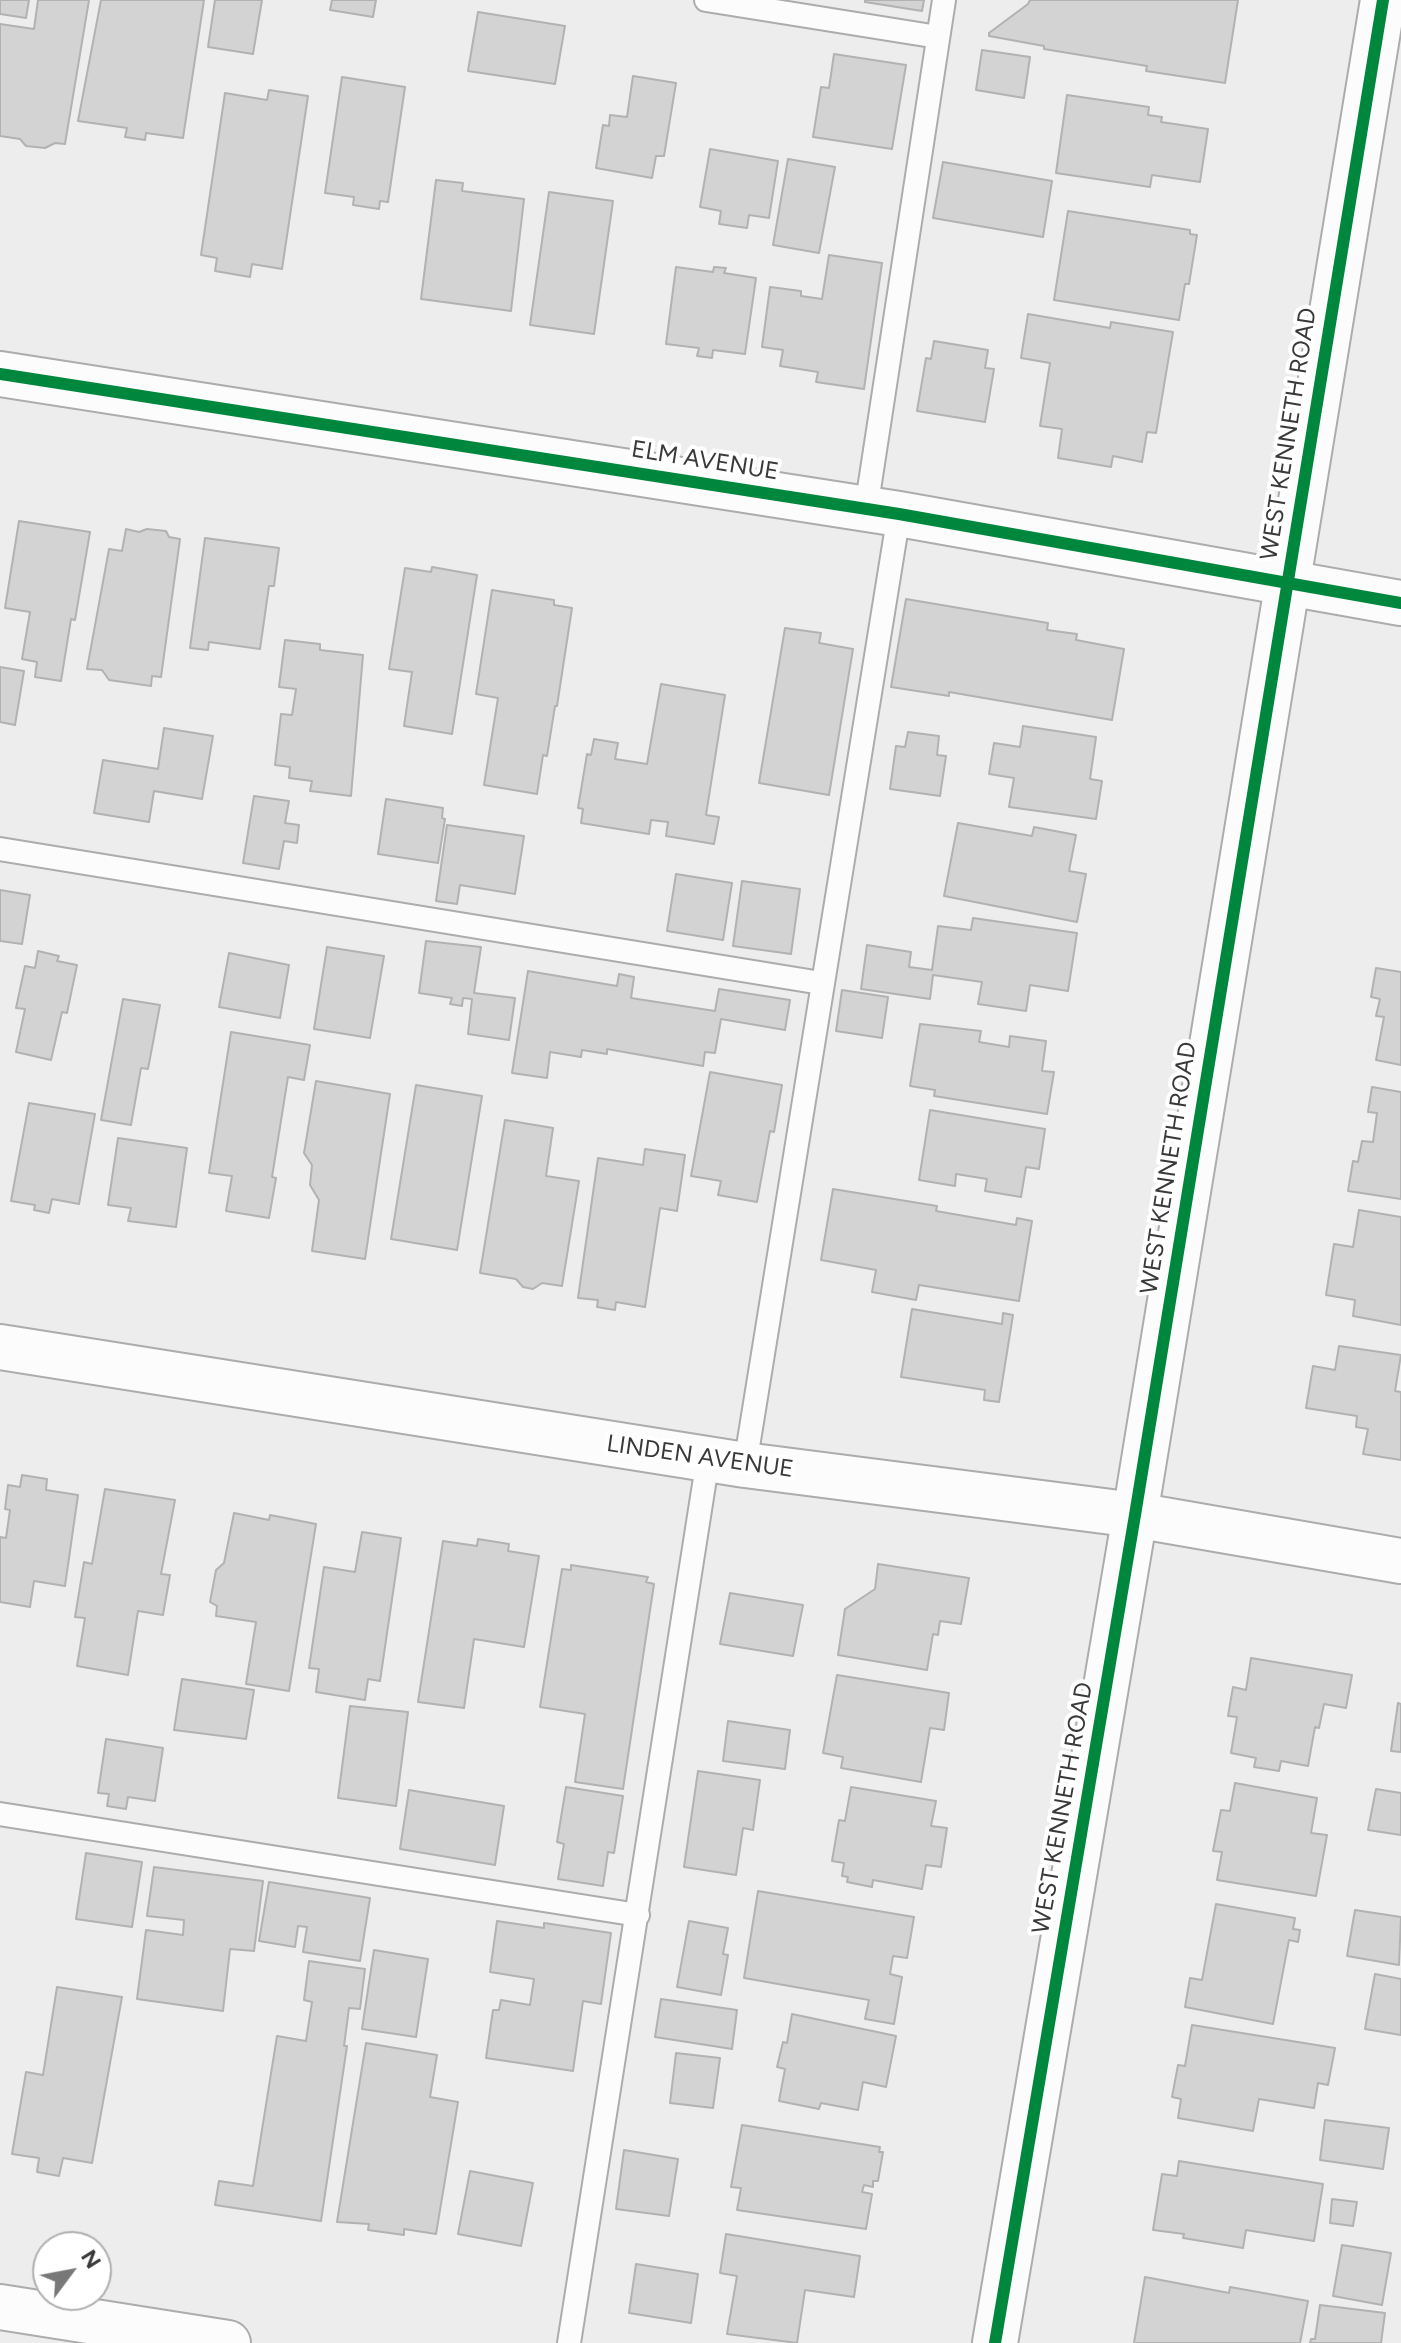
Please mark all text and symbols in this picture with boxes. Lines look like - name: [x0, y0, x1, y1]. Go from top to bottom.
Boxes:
- street label: WEST KENNETH ROAD: [1255, 306, 1323, 562]
- street label: ELM AVENUE: [629, 435, 781, 487]
- street label: WEST KENNETH ROAD: [1135, 1040, 1203, 1296]
- street label: LINDEN AVENUE: [605, 1430, 795, 1484]
- street label: WEST KENNETH ROAD: [1027, 1680, 1099, 1936]
- north arrow: [32, 2231, 112, 2311]
- text: N: [75, 2245, 107, 2273]

